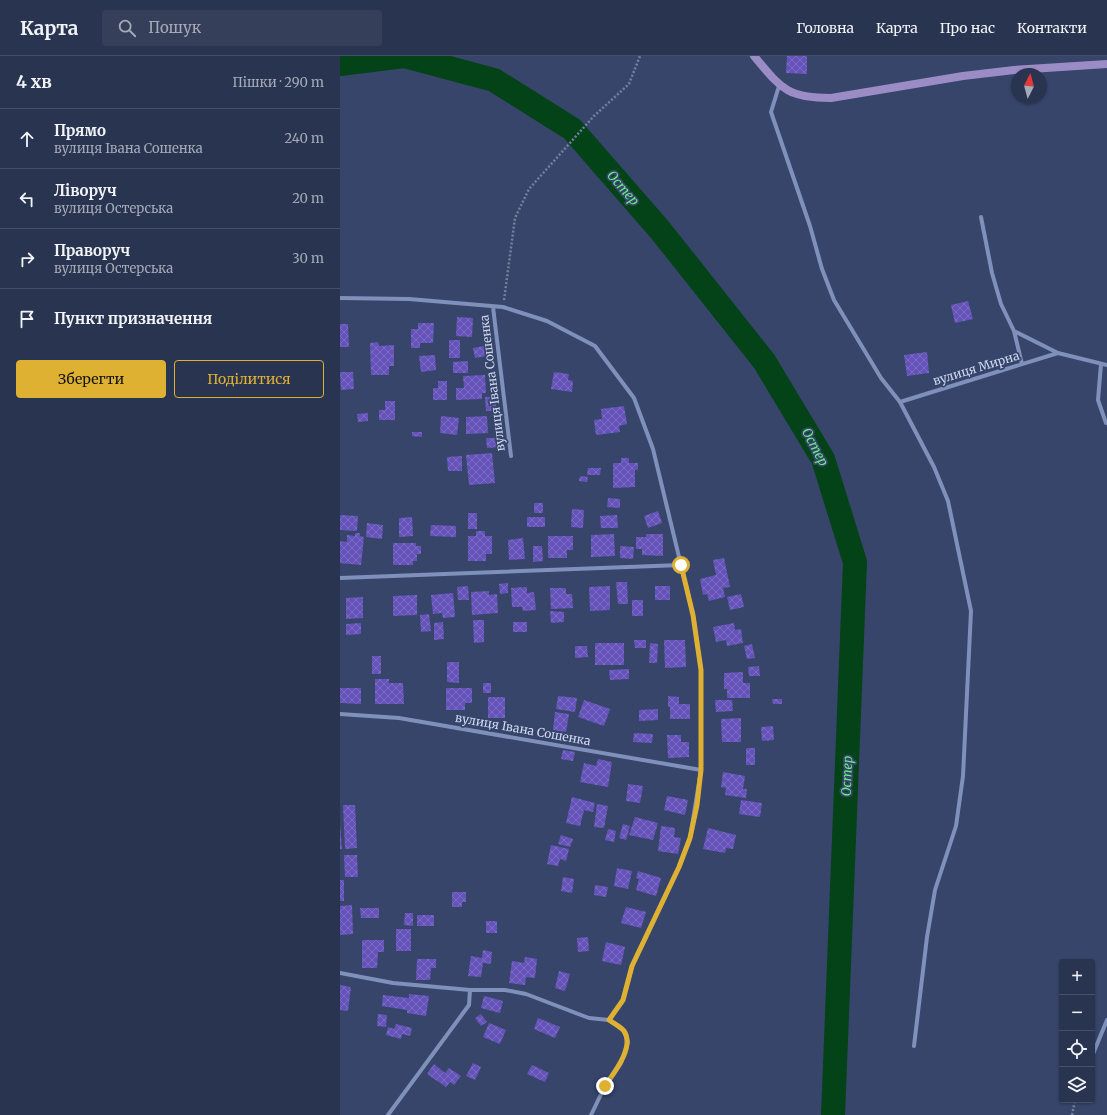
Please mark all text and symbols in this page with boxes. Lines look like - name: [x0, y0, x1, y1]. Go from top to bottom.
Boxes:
- search box: [102, 10, 382, 46]
- text: Карта: [20, 16, 78, 40]
- icon: search: [116, 17, 138, 39]
- text: Пошук: [148, 18, 201, 37]
- text: Головна: [796, 19, 854, 37]
- text: Карта: [876, 19, 918, 37]
- text: Про нас: [940, 19, 995, 37]
- text: Контакти: [1017, 19, 1087, 37]
- north arrow: [1011, 68, 1047, 104]
- text: 4 хв: [16, 71, 52, 93]
- text: Пішки · 290 m: [233, 74, 324, 91]
- text: Прямо: [54, 121, 106, 140]
- icon: ahead: [16, 128, 38, 150]
- text: 240 m: [284, 130, 324, 147]
- text: вулиця Івана Сошенка: [54, 140, 203, 157]
- water label: Остер: [603, 167, 643, 209]
- text: Ліворуч: [54, 181, 117, 200]
- icon: left: [16, 188, 38, 210]
- text: 20 m: [292, 190, 324, 207]
- text: вулиця Остерська: [54, 200, 173, 217]
- text: Праворуч: [54, 241, 130, 260]
- icon: right: [16, 248, 38, 270]
- text: 30 m: [292, 250, 324, 267]
- text: вулиця Остерська: [54, 260, 173, 277]
- icon: arrive: [16, 308, 38, 330]
- text: Пункт призначення: [54, 309, 212, 328]
- street label: вулиця Івана Сошенка: [476, 313, 508, 452]
- street label: вулиця Мирна: [931, 348, 1021, 388]
- button: Зберегти: [16, 360, 166, 398]
- button: Поділитися: [174, 360, 324, 398]
- water label: Остер: [798, 425, 832, 469]
- route start: [672, 556, 690, 574]
- street label: вулиця Івана Сошенка: [454, 710, 593, 748]
- water label: Остер: [838, 755, 856, 797]
- map controls: [1059, 959, 1095, 1103]
- button: +: [1059, 959, 1095, 995]
- button: −: [1059, 995, 1095, 1031]
- button: locate: [1059, 1031, 1095, 1067]
- button: layers: [1059, 1067, 1095, 1103]
- route end: [596, 1077, 614, 1095]

